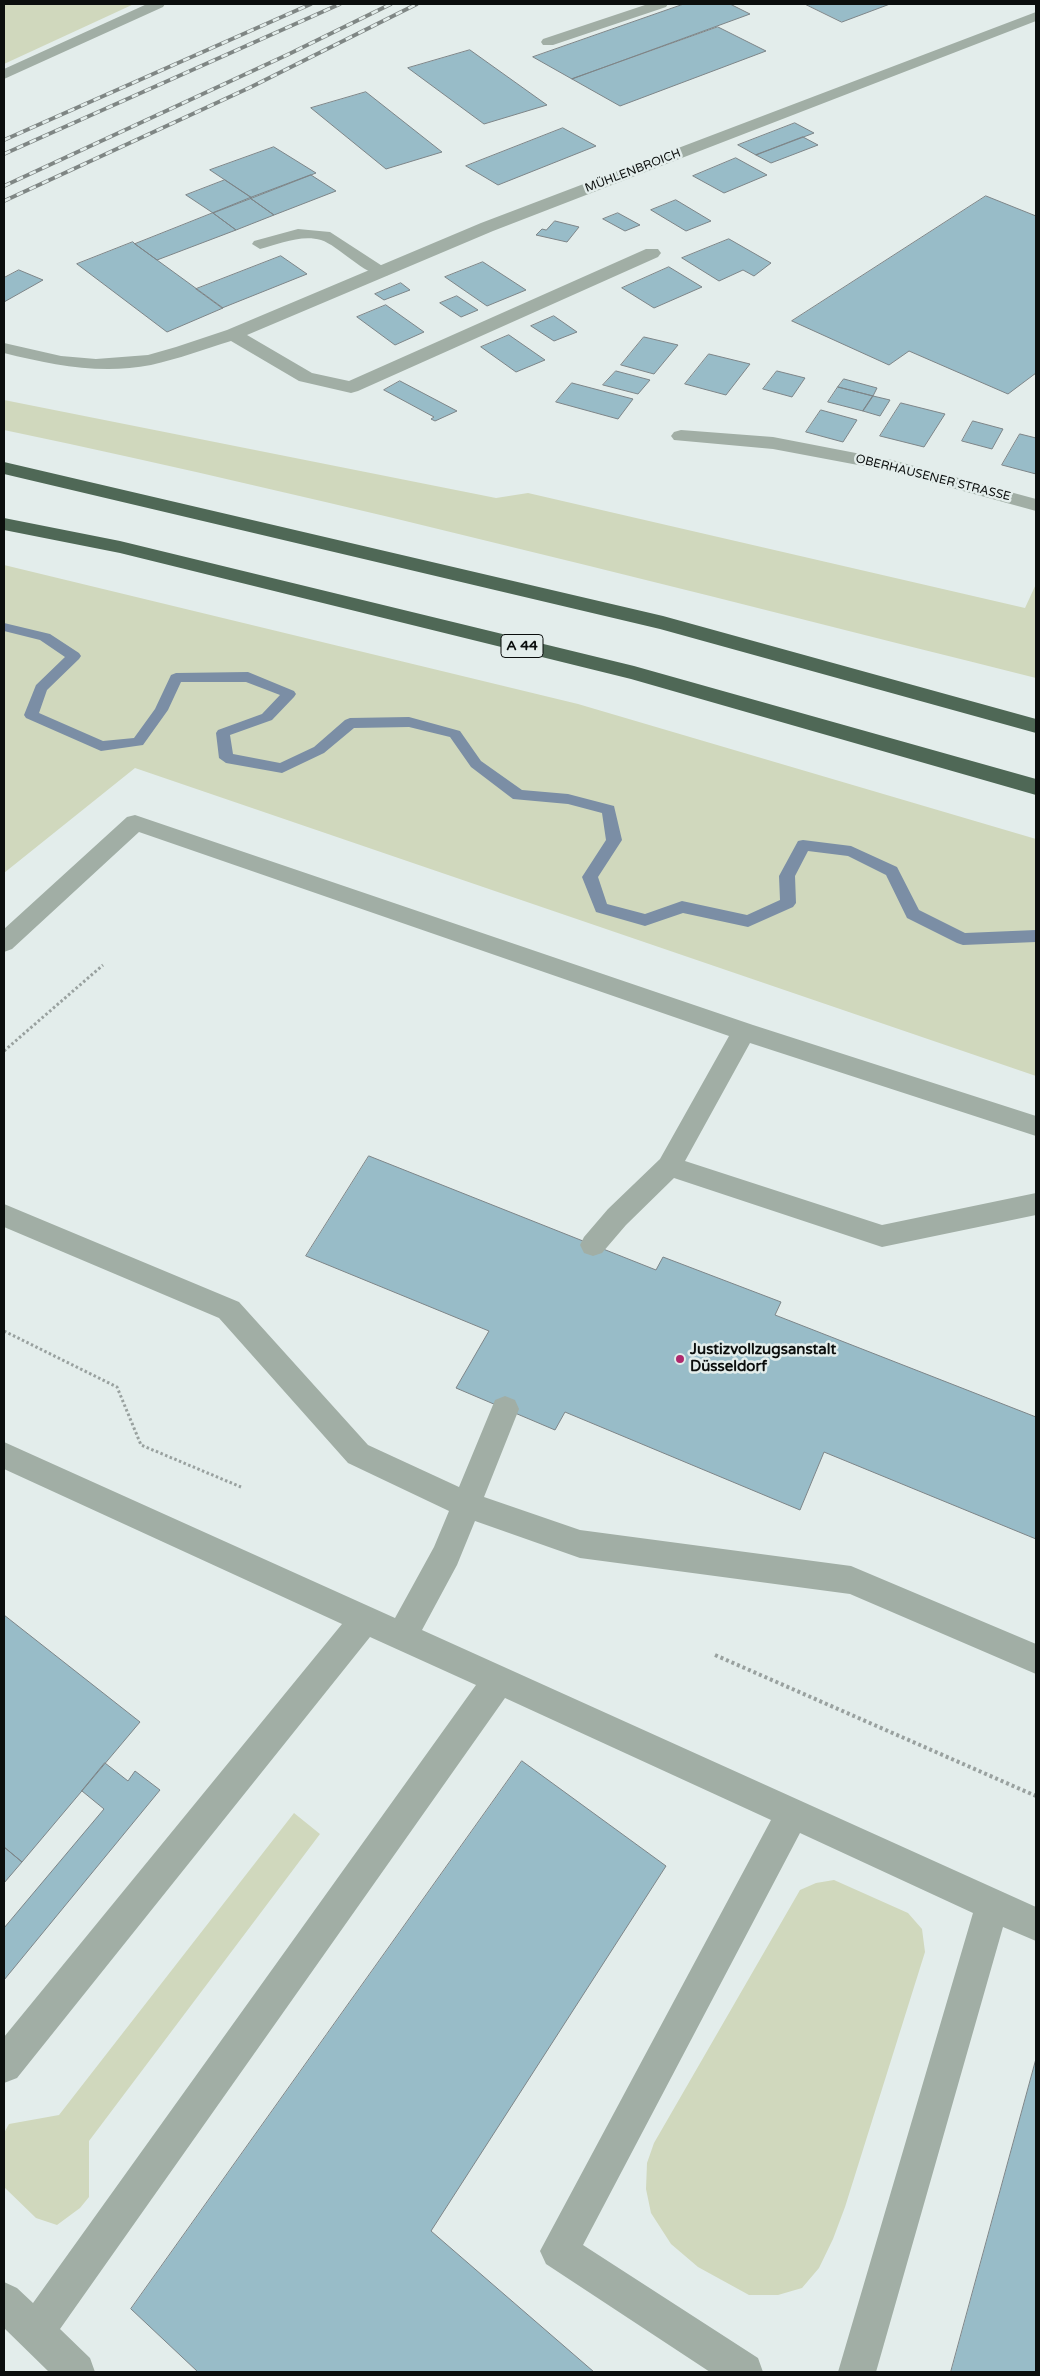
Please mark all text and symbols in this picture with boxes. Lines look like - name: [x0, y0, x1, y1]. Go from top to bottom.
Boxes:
- street label: MÜHLENBROICH: [583, 146, 683, 196]
- street label: OBERHAUSENER STRASSE: [854, 452, 1012, 504]
- road number: A 44: [501, 634, 543, 658]
- place label: Justizvollzugsanstalt Düsseldorf: [690, 1341, 836, 1376]
- marker: Justizvollzugsanstalt Düsseldorf: [674, 1353, 686, 1365]

